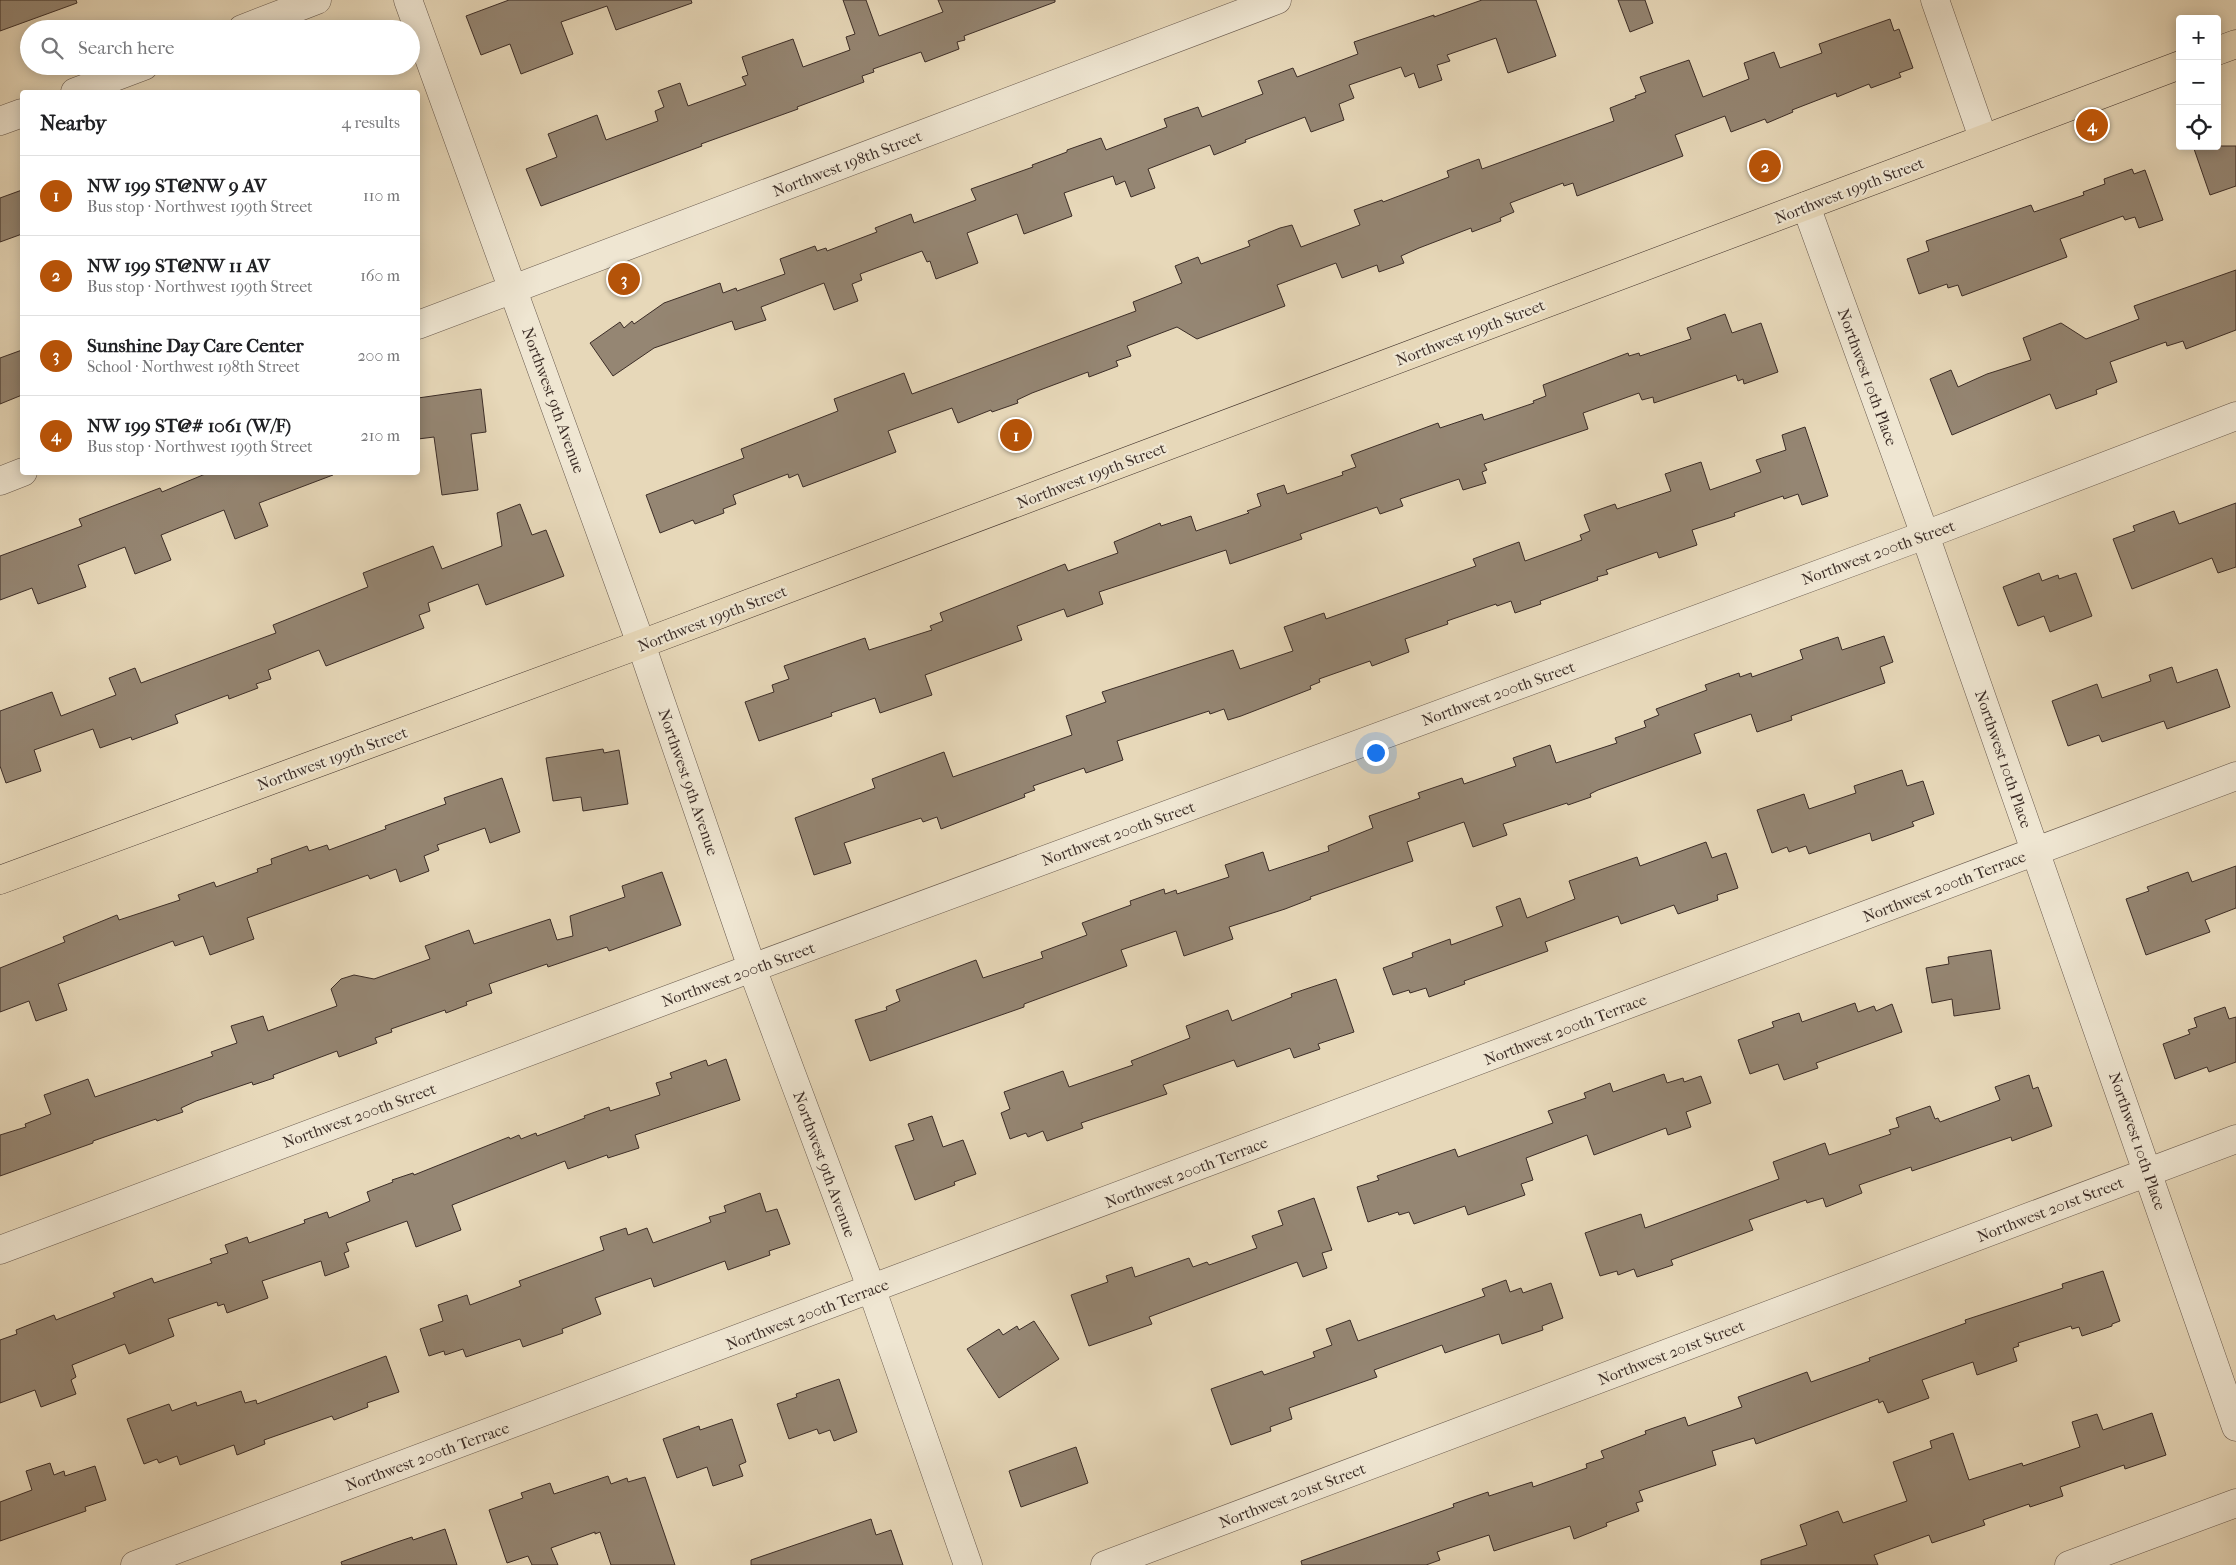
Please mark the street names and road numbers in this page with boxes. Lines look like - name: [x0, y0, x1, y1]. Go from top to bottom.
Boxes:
- street label: Northwest 198th Street: [770, 126, 925, 201]
- street label: Northwest 199th Street: [1772, 153, 1927, 228]
- street label: Northwest 199th Street: [1393, 295, 1548, 370]
- street label: Northwest 10th Place: [1834, 306, 1901, 448]
- street label: Northwest 9th Avenue: [518, 325, 589, 476]
- street label: Northwest 199th Street: [1014, 438, 1169, 513]
- street label: Northwest 200th Street: [1799, 516, 1958, 589]
- street label: Northwest 199th Street: [635, 581, 790, 656]
- street label: Northwest 200th Street: [1419, 657, 1578, 730]
- street label: Northwest 10th Place: [1971, 688, 2036, 831]
- street label: Northwest 9th Avenue: [655, 706, 723, 858]
- street label: Northwest 199th Street: [254, 722, 410, 795]
- street label: Northwest 200th Street: [1039, 797, 1198, 870]
- street label: Northwest 200th Terrace: [1860, 847, 2028, 926]
- street label: Northwest 200th Street: [659, 938, 818, 1011]
- street label: Northwest 200th Terrace: [1481, 990, 1649, 1069]
- street label: Northwest 10th Place: [2105, 1070, 2170, 1213]
- street label: Northwest 200th Street: [280, 1079, 439, 1152]
- street label: Northwest 9th Avenue: [789, 1089, 860, 1240]
- street label: Northwest 200th Terrace: [1102, 1133, 1270, 1212]
- street label: Northwest 201st Street: [1974, 1173, 2126, 1246]
- street label: Northwest 200th Terrace: [723, 1275, 891, 1354]
- street label: Northwest 201st Street: [1595, 1316, 1747, 1389]
- street label: Northwest 200th Terrace: [343, 1418, 512, 1495]
- street label: Northwest 201st Street: [1216, 1459, 1368, 1532]

